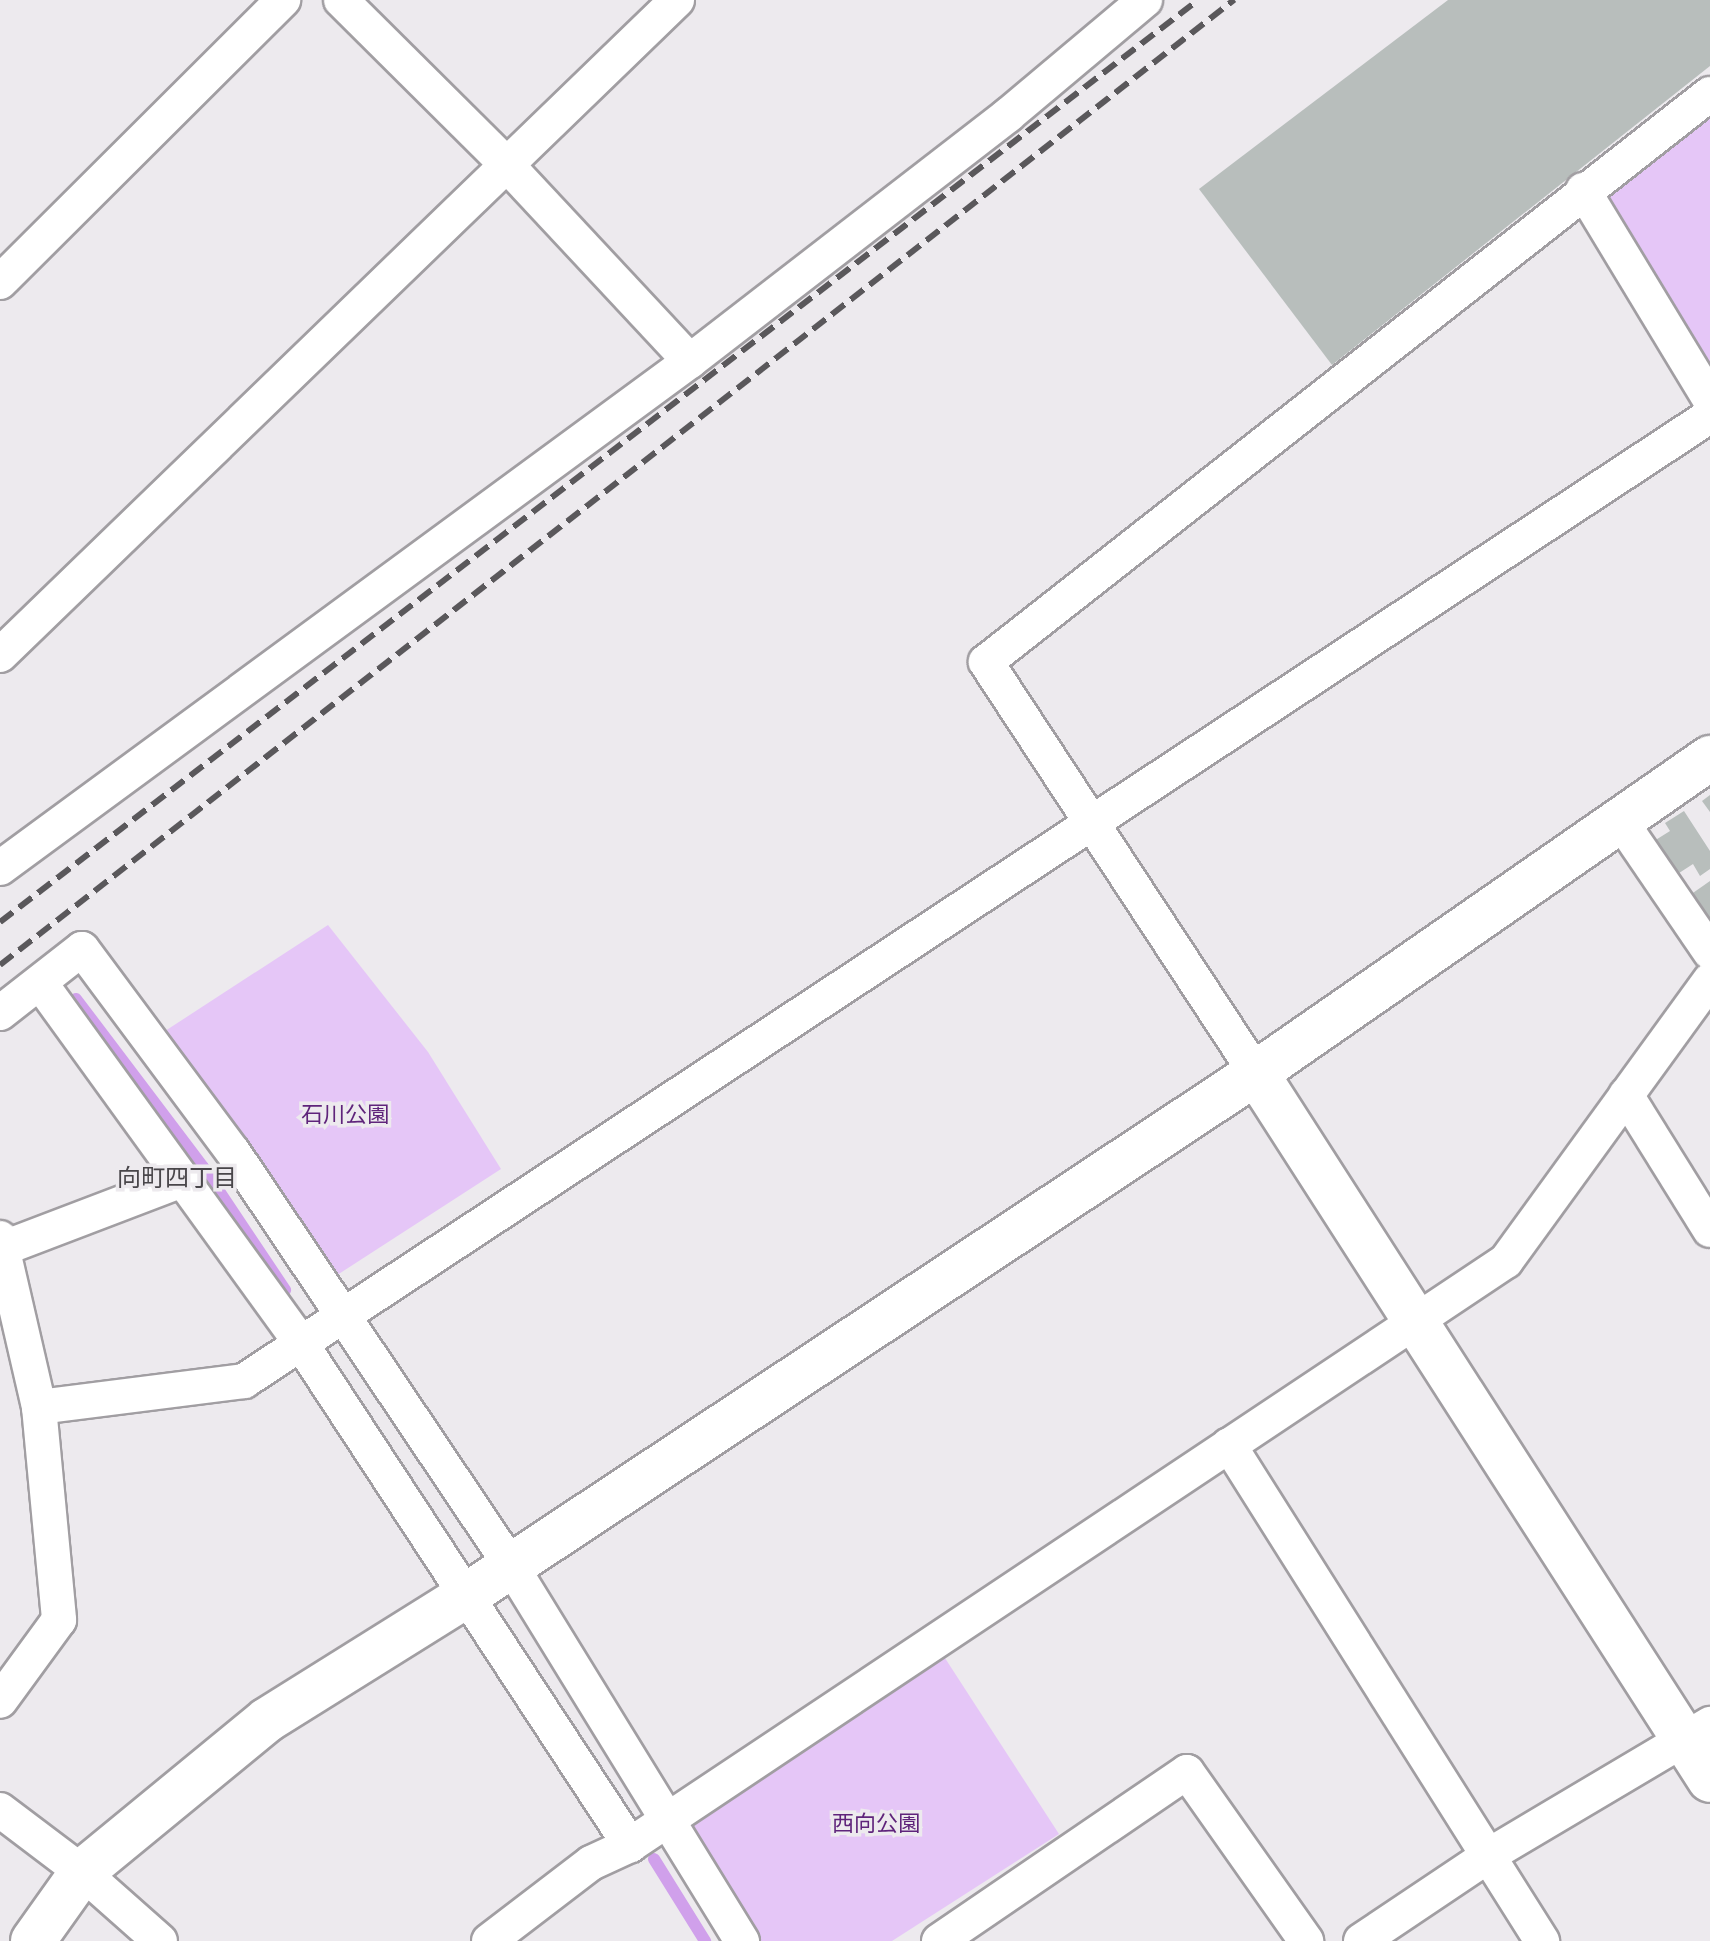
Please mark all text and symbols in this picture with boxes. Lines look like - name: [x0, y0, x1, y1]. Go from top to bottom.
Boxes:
- park label: 石川公園: [301, 1103, 389, 1129]
- district label: 向町四丁目: [117, 1165, 237, 1193]
- park label: 西向公園: [832, 1812, 920, 1838]

